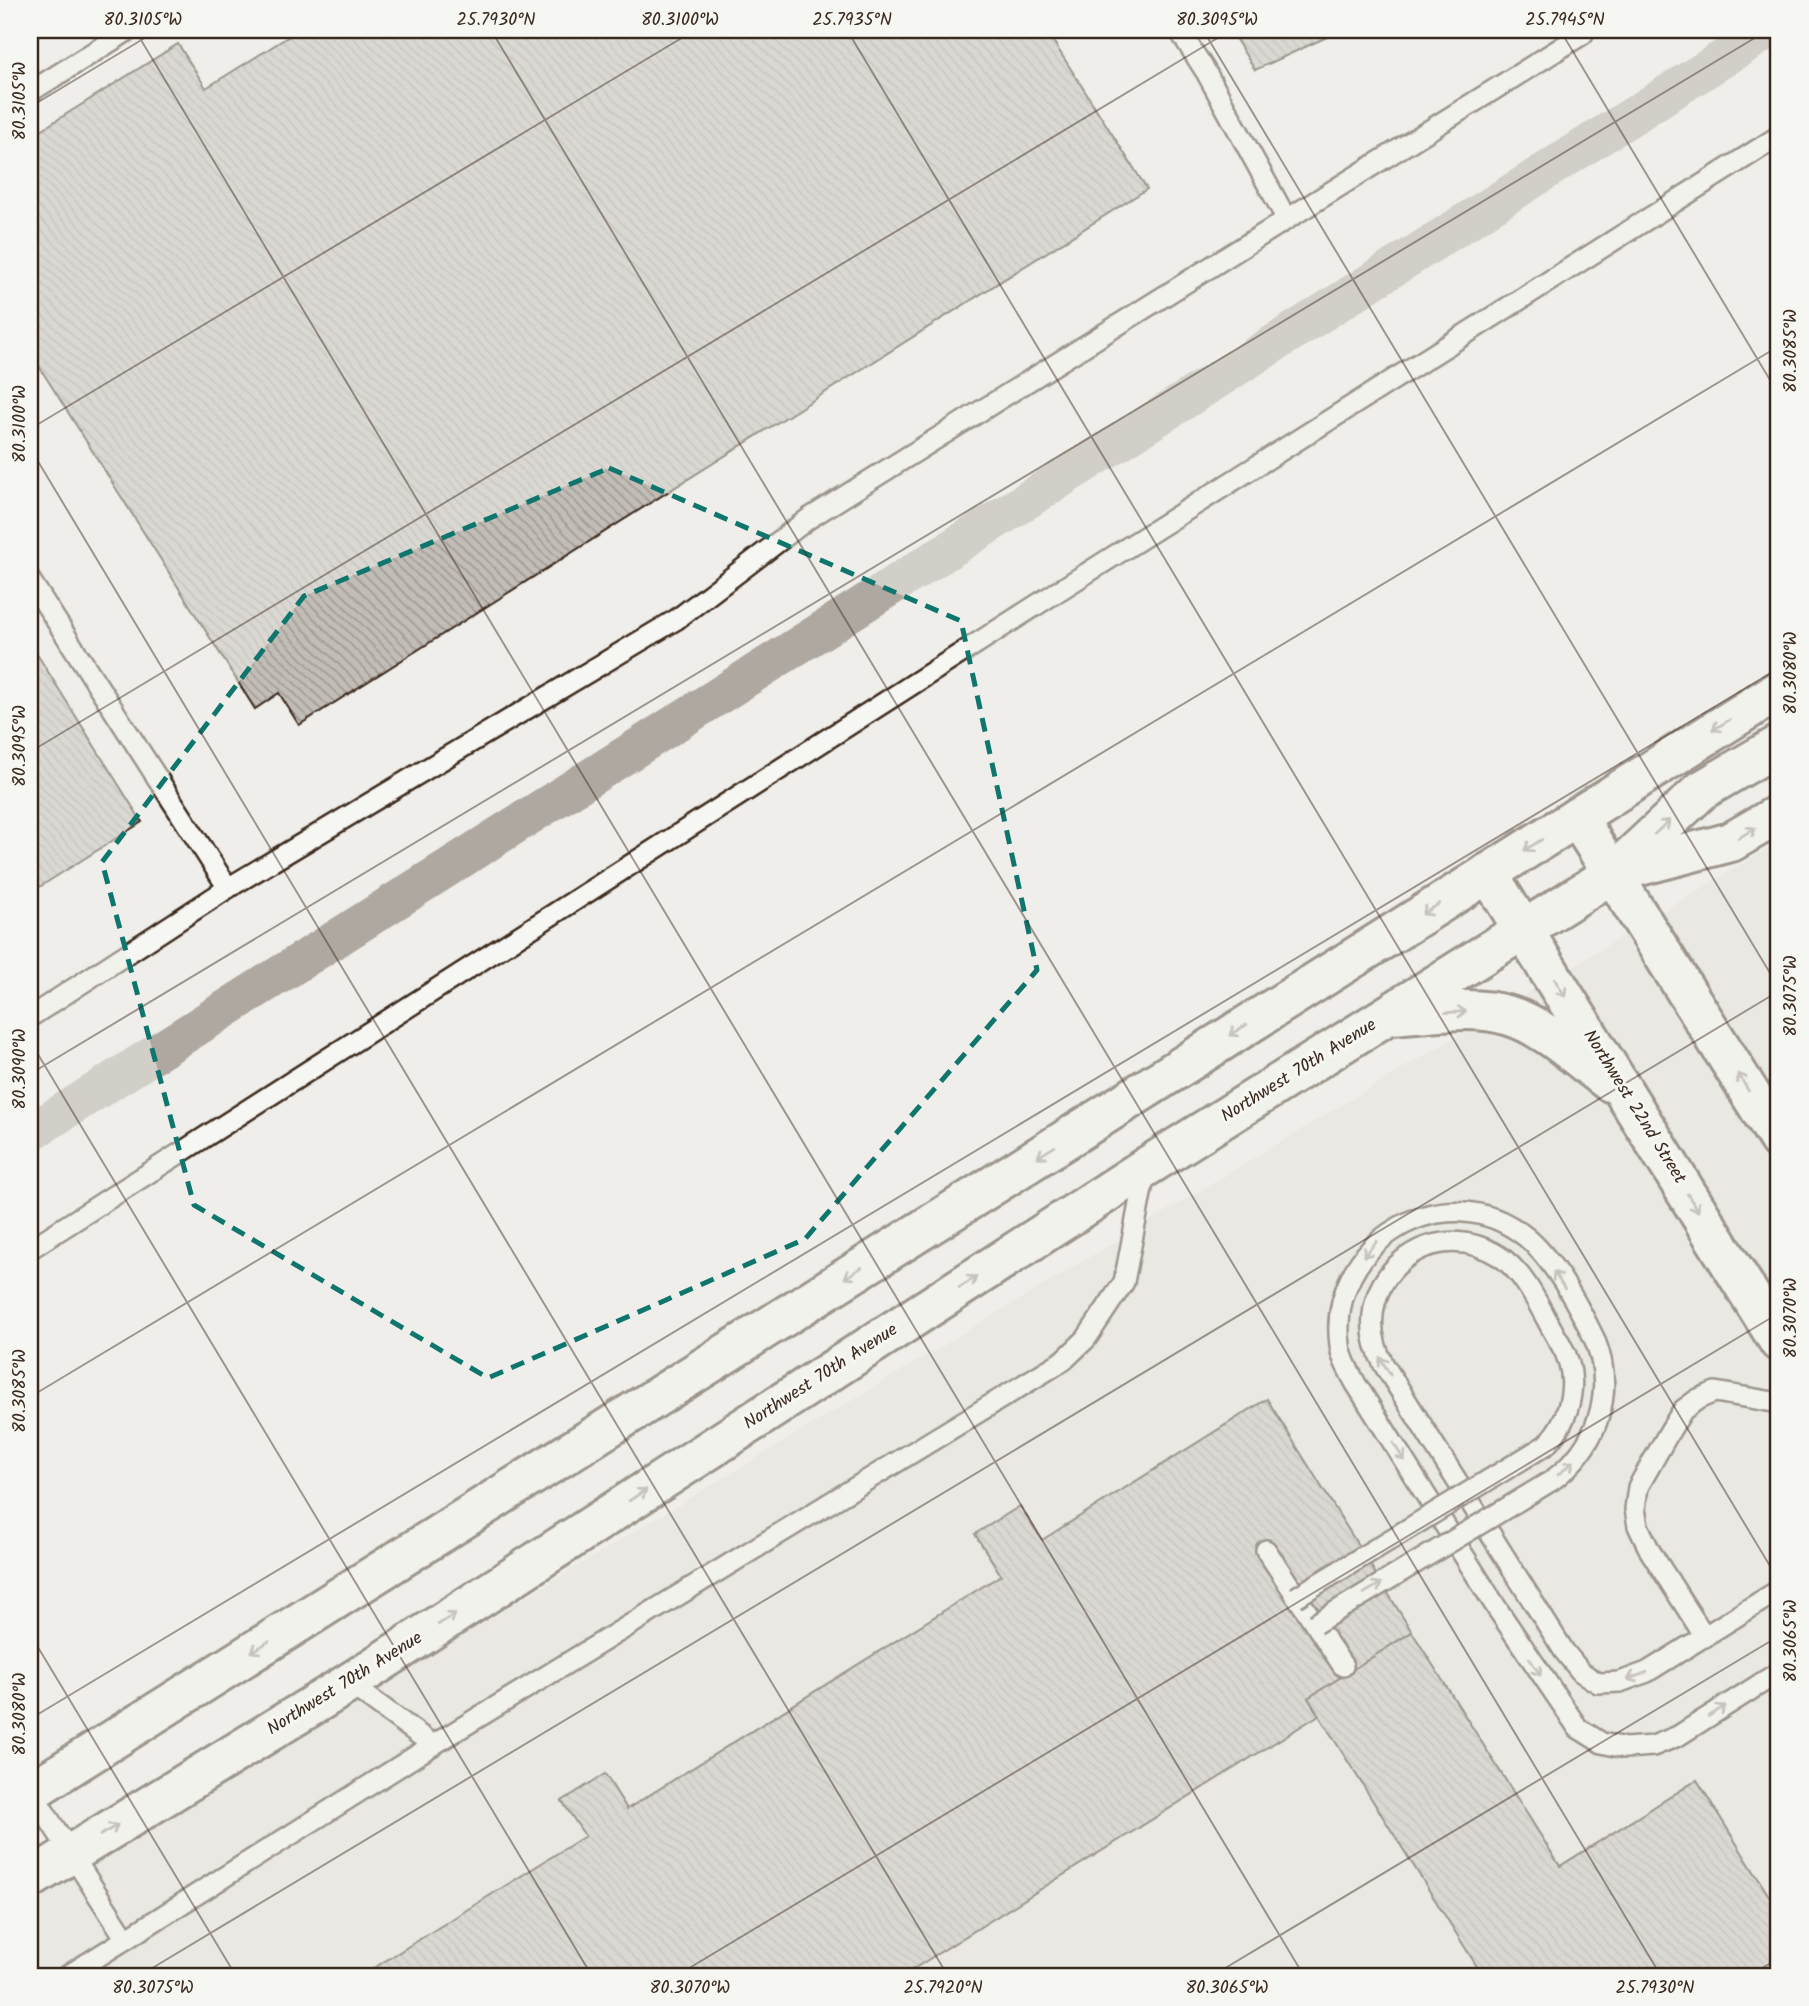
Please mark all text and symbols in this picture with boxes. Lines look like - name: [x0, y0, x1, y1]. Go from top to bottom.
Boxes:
- text: 80.3105°W: [104, 6, 182, 35]
- text: 25.7930°N: [456, 6, 536, 35]
- text: 80.3100°W: [641, 6, 719, 35]
- text: 25.7935°N: [812, 6, 892, 35]
- text: 80.3095°W: [1176, 6, 1258, 35]
- text: 25.7945°N: [1525, 6, 1605, 35]
- text: 80.3105°W: [6, 62, 35, 140]
- text: 80.3085°W: [1777, 309, 1806, 393]
- text: 80.3100°W: [6, 385, 35, 463]
- text: 80.3080°W: [1777, 631, 1806, 715]
- text: 80.3095°W: [6, 705, 35, 787]
- one-way arrow: [1711, 719, 1731, 733]
- one-way arrow: [1653, 819, 1670, 836]
- one-way arrow: [1736, 826, 1756, 840]
- one-way arrow: [1523, 838, 1543, 852]
- one-way arrow: [1421, 902, 1441, 916]
- text: 80.3075°W: [1777, 955, 1806, 1037]
- one-way arrow: [1554, 978, 1568, 998]
- one-way arrow: [1444, 1005, 1467, 1018]
- street label: Northwest 70th Avenue: [1215, 1011, 1383, 1131]
- one-way arrow: [1229, 1023, 1248, 1038]
- street label: Northwest 22nd Street: [1575, 1024, 1694, 1191]
- text: 80.3090°W: [6, 1028, 35, 1110]
- one-way arrow: [1735, 1073, 1749, 1093]
- one-way arrow: [1036, 1145, 1056, 1159]
- one-way arrow: [1686, 1192, 1700, 1212]
- one-way arrow: [1362, 1240, 1378, 1258]
- one-way arrow: [844, 1266, 864, 1280]
- one-way arrow: [1552, 1271, 1567, 1290]
- one-way arrow: [958, 1274, 977, 1289]
- text: 80.3070°W: [1777, 1278, 1806, 1358]
- street label: Northwest 70th Avenue: [738, 1316, 904, 1438]
- text: 80.3085°W: [6, 1349, 35, 1433]
- one-way arrow: [1377, 1356, 1391, 1376]
- one-way arrow: [1392, 1442, 1406, 1462]
- one-way arrow: [1557, 1461, 1575, 1476]
- one-way arrow: [628, 1488, 647, 1502]
- one-way arrow: [1363, 1581, 1383, 1595]
- text: 80.3065°W: [1777, 1599, 1806, 1683]
- one-way arrow: [437, 1612, 457, 1626]
- street label: Northwest 70th Avenue: [261, 1624, 429, 1744]
- one-way arrow: [251, 1640, 271, 1654]
- one-way arrow: [1528, 1657, 1542, 1676]
- one-way arrow: [1627, 1671, 1649, 1683]
- text: 80.3080°W: [6, 1672, 35, 1756]
- one-way arrow: [1707, 1704, 1726, 1719]
- one-way arrow: [98, 1822, 118, 1836]
- text: 80.3075°W: [112, 1974, 194, 2003]
- text: 80.3070°W: [650, 1974, 730, 2003]
- text: 25.7920°N: [903, 1974, 983, 2003]
- text: 80.3065°W: [1185, 1974, 1269, 2003]
- text: 25.7930°N: [1615, 1974, 1695, 2003]

